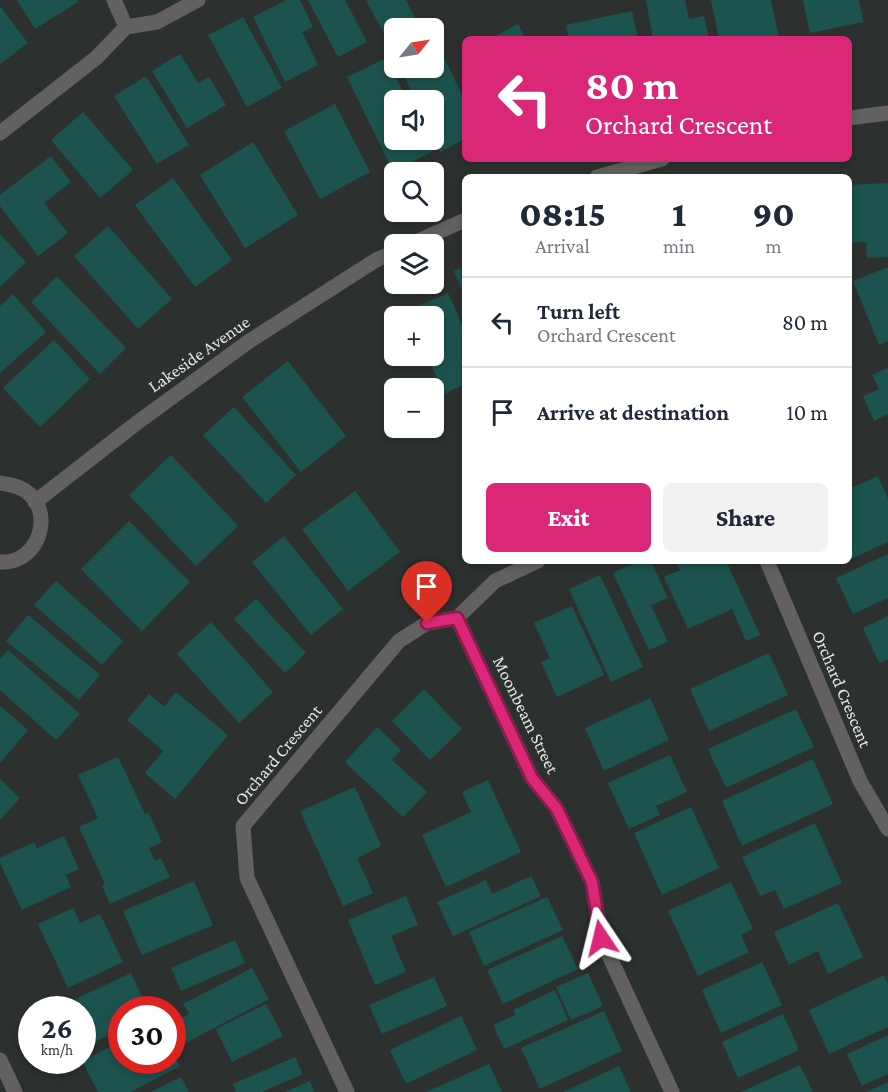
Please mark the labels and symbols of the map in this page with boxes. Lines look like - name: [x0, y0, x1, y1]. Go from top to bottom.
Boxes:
- north arrow: [384, 18, 444, 78]
- street label: Lakeside Avenue: [144, 312, 254, 396]
- pin: [401, 561, 452, 623]
- street label: Orchard Crescent: [808, 628, 876, 751]
- street label: Moonbeam Street: [489, 653, 563, 778]
- street label: Orchard Crescent: [230, 700, 326, 809]
- position arrow: [569, 906, 633, 970]
- speed limit sign: 30: [108, 996, 186, 1074]

